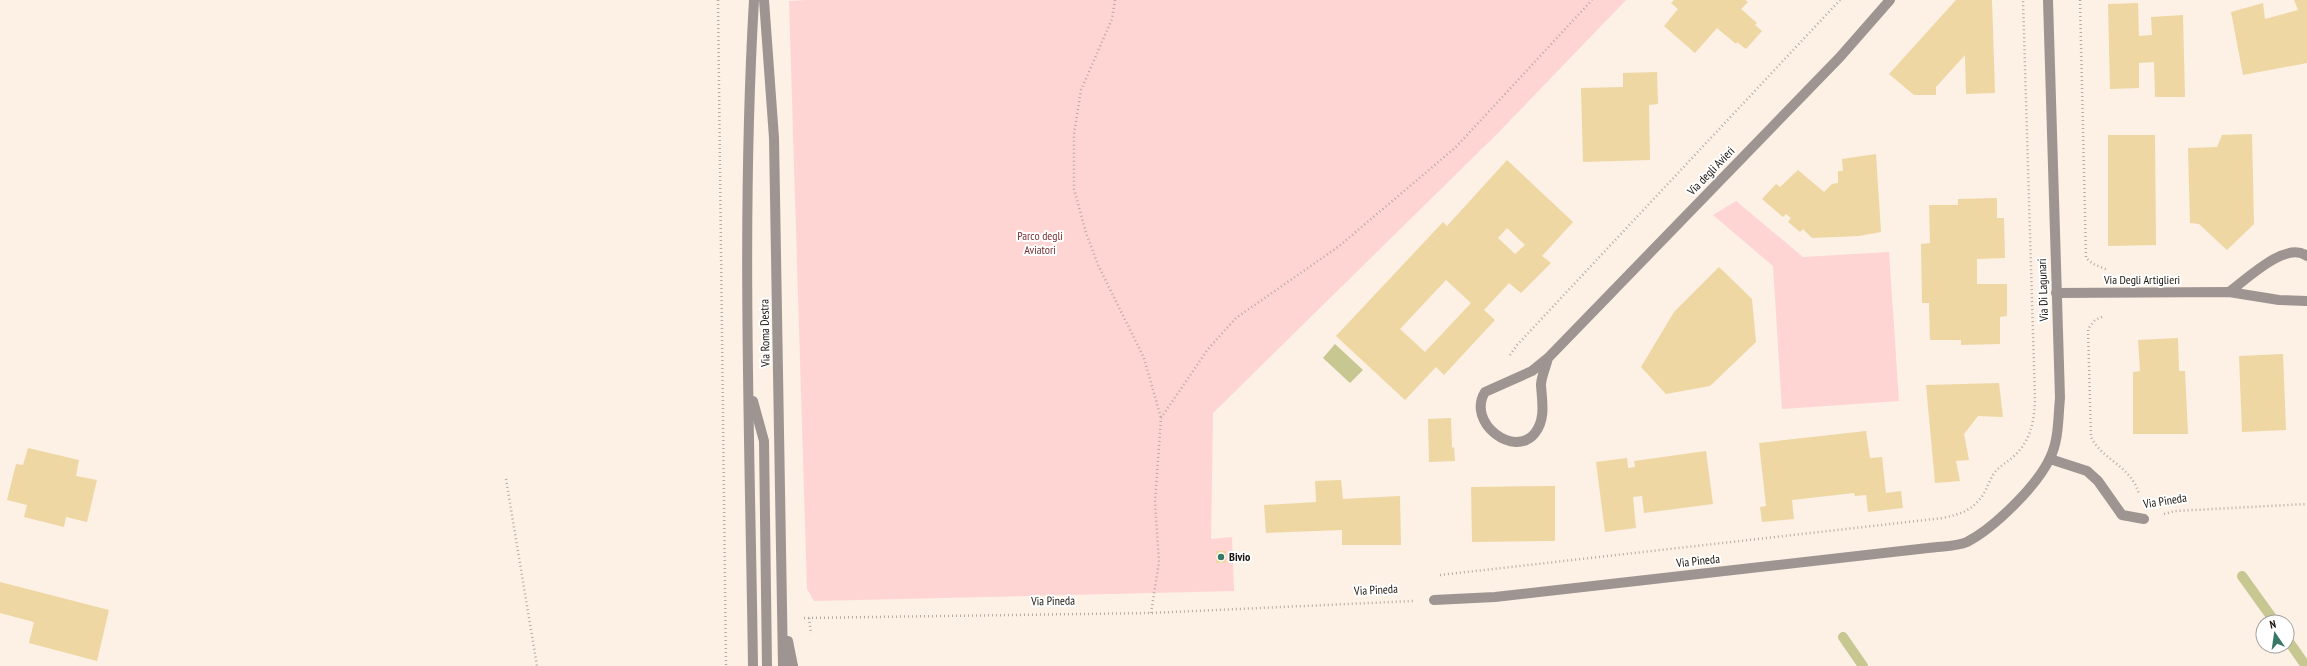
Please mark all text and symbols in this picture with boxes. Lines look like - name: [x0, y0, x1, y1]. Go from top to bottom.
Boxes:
- street label: Via degli Avieri: [1683, 143, 1737, 199]
- park label: Parco degli Aviatori: [1017, 228, 1063, 257]
- street label: Via Di Lagunari: [2034, 258, 2051, 323]
- street label: Via Degli Artiglieri: [2103, 272, 2180, 287]
- street label: Via Roma Destra: [756, 299, 773, 368]
- street label: Via Pineda: [2141, 490, 2188, 511]
- place label: Bivio: [1229, 549, 1251, 564]
- street label: Via Pineda: [1674, 551, 1721, 570]
- marker: Bivio: [1216, 552, 1226, 562]
- street label: Via Pineda: [1353, 581, 1398, 598]
- street label: Via Pineda: [1030, 593, 1075, 608]
- north arrow: [2255, 614, 2295, 654]
- text: N: [2268, 617, 2277, 632]

